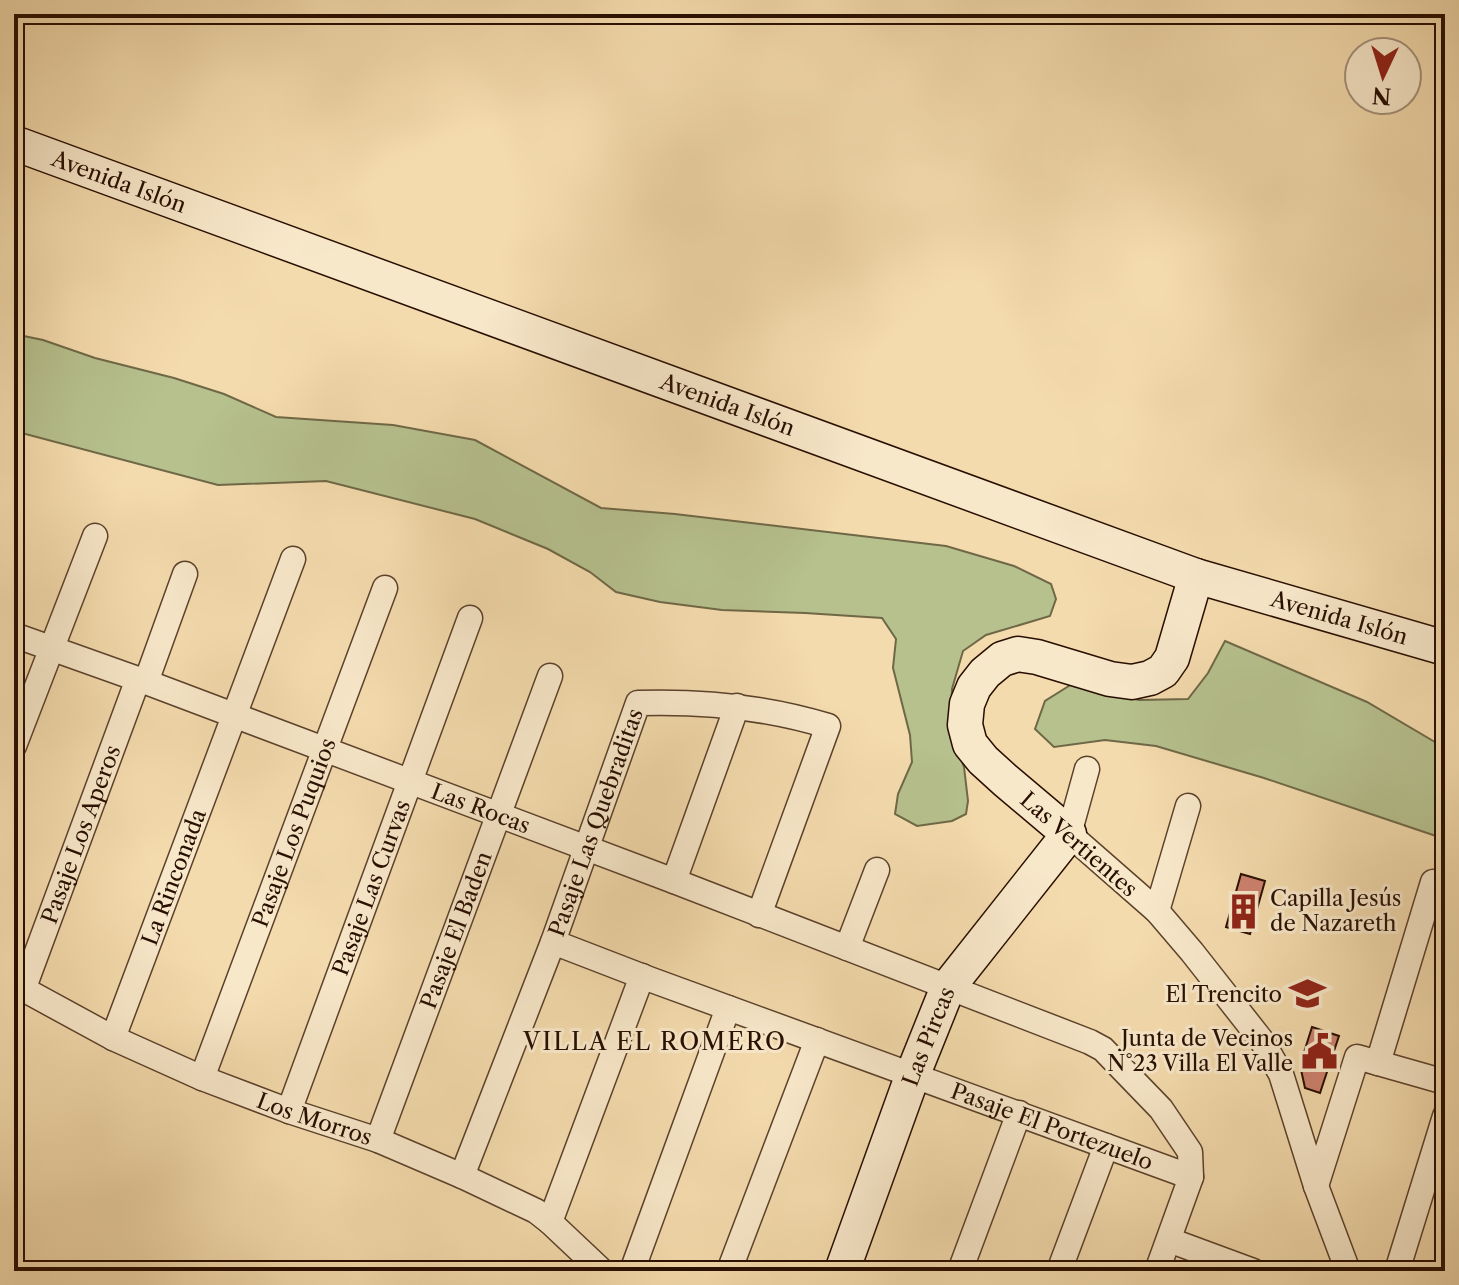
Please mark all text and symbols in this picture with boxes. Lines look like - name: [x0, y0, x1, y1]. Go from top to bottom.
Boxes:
- north arrow: [1343, 36, 1423, 116]
- text: N: [1371, 81, 1392, 110]
- street label: Avenida Islón: [47, 145, 190, 219]
- street label: Avenida Islón: [656, 368, 799, 442]
- street label: Avenida Islón: [1267, 585, 1411, 651]
- street label: Pasaje Las Quebraditas: [543, 705, 649, 940]
- street label: Pasaje Los Puquios: [247, 735, 342, 931]
- street label: Pasaje Los Aperos: [36, 741, 126, 927]
- street label: Las Rocas: [427, 778, 534, 840]
- street label: Las Vertientes: [1015, 786, 1143, 903]
- street label: Pasaje Las Curvas: [327, 796, 416, 979]
- street label: La Rinconada: [136, 805, 212, 949]
- street label: Pasaje El Baden: [415, 848, 498, 1012]
- place label: Capilla Jesús de Nazareth: [1270, 885, 1401, 937]
- building icon: Capilla Jesús de Nazareth: [1225, 892, 1263, 930]
- school or university icon: El Trencito: [1289, 975, 1327, 1013]
- place label: El Trencito: [1165, 981, 1282, 1008]
- street label: Las Pircas: [897, 983, 961, 1090]
- place label: Junta de Vecinos N°23 Villa El Valle: [1107, 1025, 1293, 1077]
- district label: VILLA EL ROMERO: [522, 1027, 787, 1056]
- public building icon: Junta de Vecinos N°23 Villa El Valle: [1300, 1032, 1338, 1070]
- street label: Pasaje El Portezuelo: [947, 1077, 1157, 1176]
- street label: Los Morros: [253, 1087, 375, 1151]

